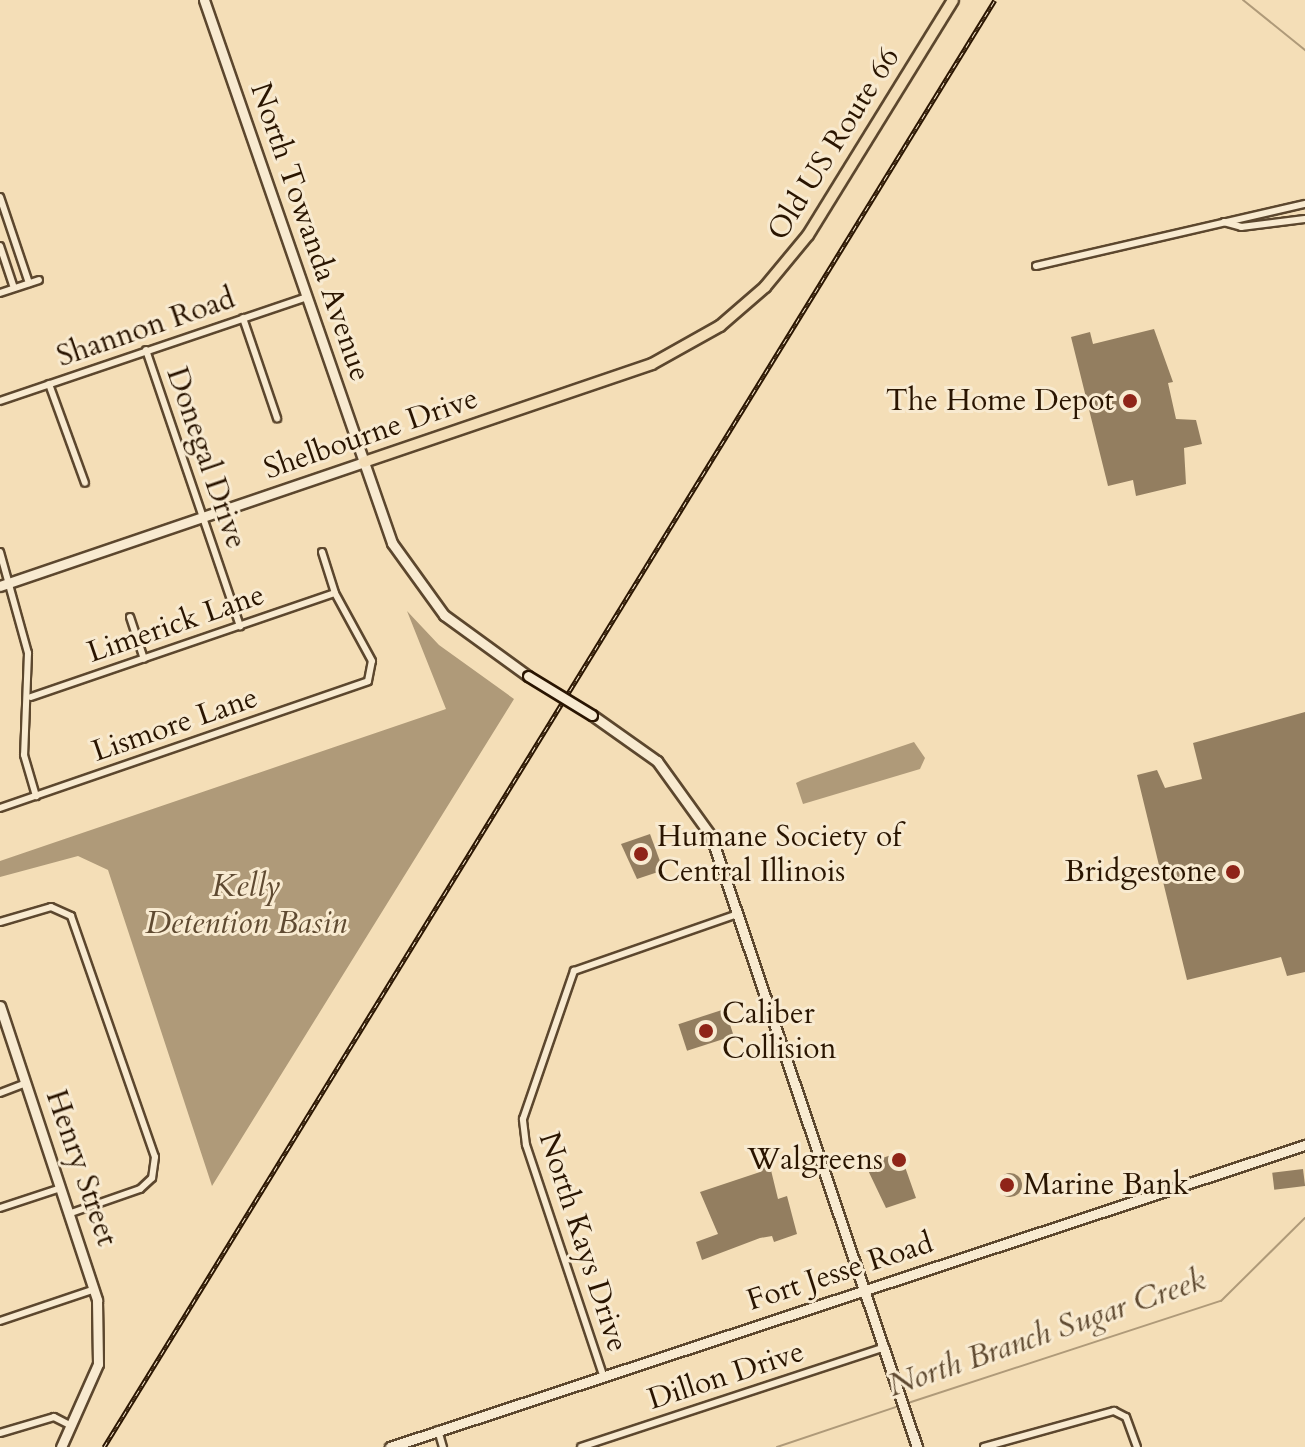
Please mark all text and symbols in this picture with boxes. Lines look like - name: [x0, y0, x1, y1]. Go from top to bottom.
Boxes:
- street label: Old US Route 66: [760, 41, 908, 247]
- street label: North Towanda Avenue: [242, 78, 378, 386]
- street label: Shannon Road: [52, 281, 240, 375]
- street label: Donegal Drive: [158, 363, 254, 553]
- street label: Shelbourne Drive: [259, 381, 483, 487]
- place label: The Home Depot: [886, 383, 1114, 419]
- marker: The Home Depot: [1121, 392, 1139, 410]
- street label: Limerick Lane: [83, 577, 269, 671]
- street label: Lismore Lane: [88, 680, 262, 770]
- place label: Humane Society of Central Illinois: [657, 819, 901, 890]
- marker: Humane Society of Central Illinois: [632, 845, 650, 863]
- place label: Bridgestone: [1064, 854, 1217, 890]
- marker: Bridgestone: [1224, 863, 1242, 881]
- water label: Kelly Detention Basin: [145, 868, 347, 943]
- place label: Caliber Collision: [722, 996, 837, 1066]
- marker: Caliber Collision: [697, 1022, 715, 1040]
- street label: Henry Street: [37, 1085, 125, 1251]
- street label: North Kays Drive: [531, 1128, 635, 1356]
- place label: Walgreens: [747, 1142, 883, 1178]
- marker: Walgreens: [890, 1151, 908, 1169]
- place label: Marine Bank: [1023, 1167, 1189, 1203]
- marker: Marine Bank: [998, 1176, 1016, 1194]
- street label: Fort Jesse Road: [743, 1225, 937, 1319]
- water label: North Branch Sugar Creek: [883, 1261, 1211, 1405]
- street label: Dillon Drive: [643, 1334, 809, 1418]

